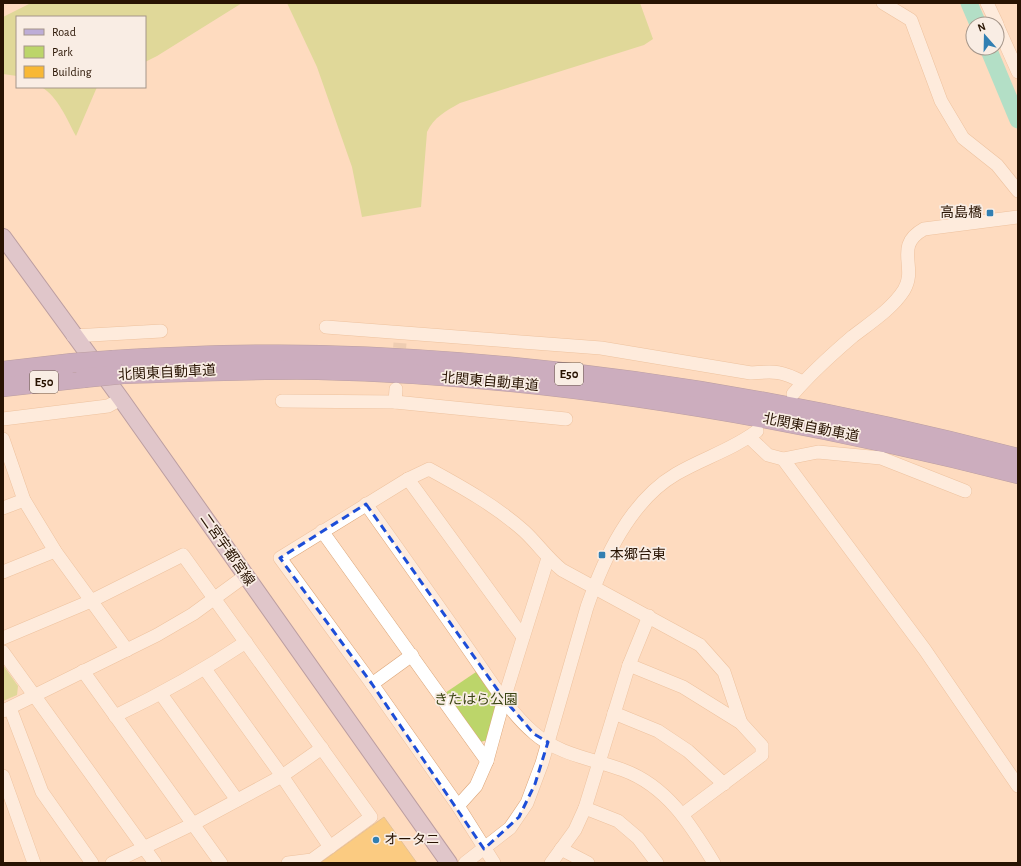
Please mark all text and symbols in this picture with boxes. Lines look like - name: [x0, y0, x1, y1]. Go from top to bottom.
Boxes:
- legend: [16, 16, 146, 88]
- north arrow: [965, 16, 1005, 56]
- text: N: [976, 21, 987, 34]
- text: Road: [52, 26, 76, 38]
- text: Park: [52, 46, 73, 58]
- text: Building: [52, 66, 92, 78]
- place label: 高島橋: [940, 205, 982, 220]
- marker: 高島橋: [985, 208, 995, 218]
- street label: 北関東自動車道: [118, 361, 216, 383]
- road number: E50: [555, 363, 583, 385]
- street label: 北関東自動車道: [441, 369, 540, 393]
- road number: E50: [30, 371, 58, 393]
- street label: 北関東自動車道: [762, 410, 861, 444]
- street label: 二宮宇都宮線: [197, 511, 258, 588]
- place label: 本郷台東: [610, 546, 666, 562]
- marker: 本郷台東: [597, 550, 607, 560]
- park label: きたはら公園: [434, 692, 518, 707]
- place label: オータニ: [384, 832, 440, 847]
- marker: オータニ: [371, 835, 381, 845]

